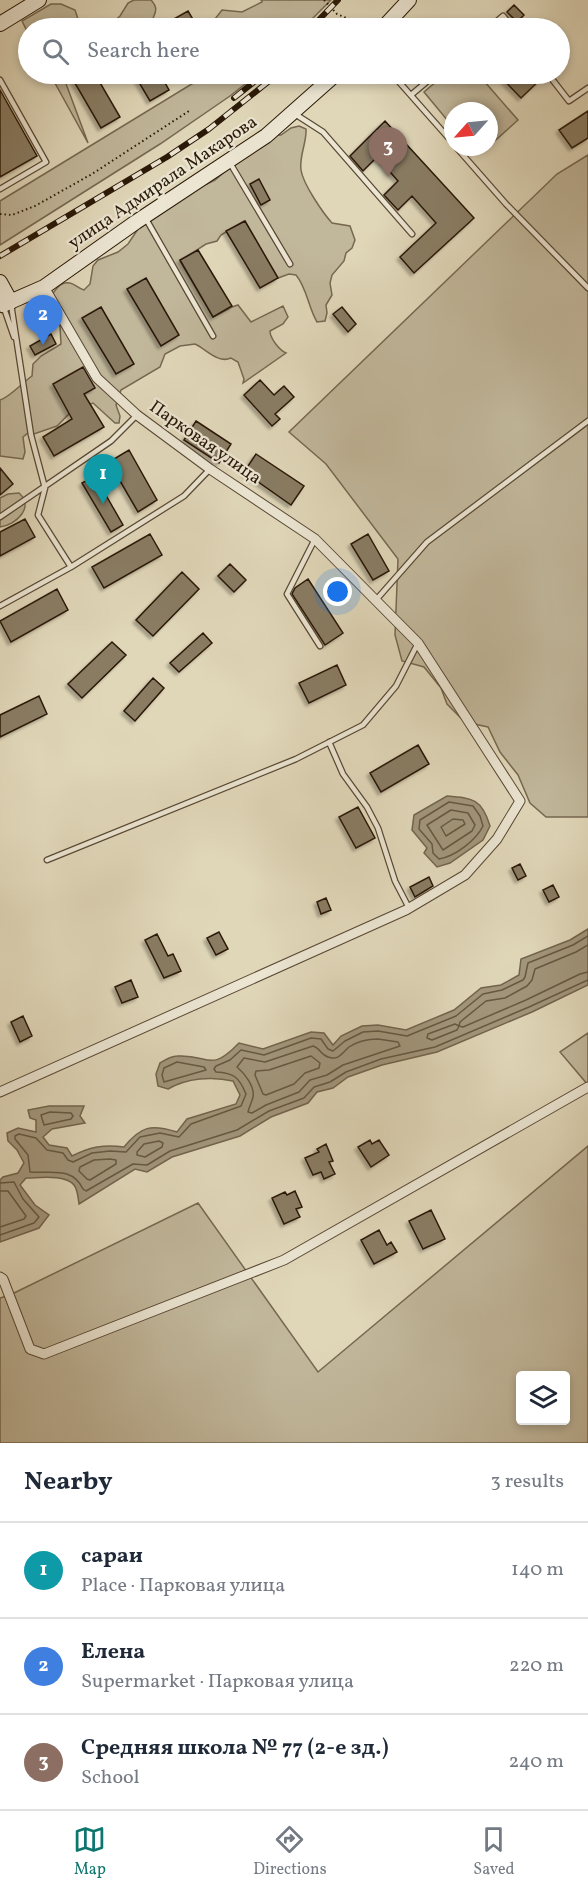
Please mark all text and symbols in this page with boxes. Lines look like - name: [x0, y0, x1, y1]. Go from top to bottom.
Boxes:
- search box: [18, 18, 570, 84]
- icon: search: [39, 35, 72, 68]
- text: Search here: [87, 36, 200, 67]
- north arrow: [444, 102, 498, 156]
- street label: улица Адмирала Макарова: [63, 110, 263, 256]
- pin: 3: [368, 128, 408, 177]
- pin: 2: [24, 296, 63, 345]
- street label: Парковая улица: [144, 395, 266, 491]
- pin: 1: [84, 454, 122, 504]
- your location: [323, 577, 352, 606]
- map controls: [516, 1371, 570, 1425]
- button: layers: [516, 1371, 570, 1425]
- text: Nearby: [24, 1464, 113, 1500]
- text: 3 results: [490, 1468, 564, 1496]
- text: сараи: [81, 1541, 143, 1572]
- text: 1: [39, 1556, 48, 1584]
- text: 140 m: [511, 1556, 564, 1584]
- text: Place · Парковая улица: [81, 1572, 285, 1600]
- text: Елена: [81, 1637, 145, 1668]
- text: 2: [38, 1652, 49, 1680]
- text: 220 m: [509, 1652, 564, 1680]
- text: Supermarket · Парковая улица: [81, 1668, 354, 1696]
- text: Средняя школа № 77 (2-е зд.): [81, 1733, 389, 1764]
- text: 3: [38, 1748, 49, 1776]
- text: 240 m: [509, 1748, 564, 1776]
- text: School: [81, 1764, 139, 1792]
- tab: Map: [73, 1823, 106, 1881]
- tab: Directions: [253, 1823, 327, 1881]
- tab: Saved: [473, 1823, 515, 1881]

